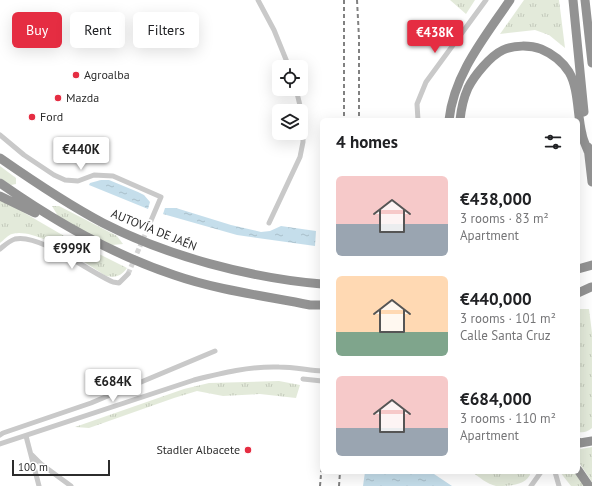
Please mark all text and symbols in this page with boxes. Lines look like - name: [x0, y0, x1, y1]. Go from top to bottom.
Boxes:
- chip: Buy: [12, 12, 62, 48]
- chip: Rent: [70, 12, 125, 48]
- chip: Filters: [133, 12, 199, 48]
- pin: €438K: [407, 20, 463, 54]
- text: €438K: [416, 24, 454, 41]
- map controls: [272, 60, 308, 140]
- button: locate: [272, 60, 308, 96]
- place label: Agroalba: [84, 67, 130, 82]
- marker: Agroalba: [71, 70, 81, 80]
- place label: Mazda: [66, 90, 99, 105]
- marker: Mazda: [53, 93, 63, 103]
- button: layers: [272, 104, 308, 140]
- place label: Ford: [40, 109, 63, 124]
- marker: Ford: [27, 112, 37, 122]
- text: 4 homes: [336, 131, 398, 153]
- icon: filters: [542, 131, 564, 153]
- pin: €440K: [53, 137, 109, 171]
- text: €440K: [62, 141, 100, 158]
- text: €438,000: [460, 188, 532, 210]
- icon: home: [368, 192, 416, 240]
- street label: AUTOVÍA DE JAÉN: [109, 205, 199, 254]
- text: 3 rooms · 83 m²: [460, 210, 549, 227]
- text: Apartment: [460, 227, 519, 244]
- pin: €999K: [44, 236, 100, 270]
- text: €999K: [53, 240, 91, 257]
- text: €440,000: [460, 288, 532, 310]
- icon: home: [368, 292, 416, 340]
- text: 3 rooms · 101 m²: [460, 310, 556, 327]
- text: Calle Santa Cruz: [460, 327, 551, 344]
- pin: €684K: [85, 369, 141, 403]
- text: €684K: [94, 373, 132, 390]
- text: €684,000: [460, 388, 532, 410]
- icon: home: [368, 392, 416, 440]
- text: 3 rooms · 110 m²: [460, 410, 556, 427]
- text: Apartment: [460, 427, 519, 444]
- place label: Stadler Albacete: [156, 442, 240, 457]
- marker: Stadler Albacete: [243, 445, 253, 455]
- scale bar: [12, 458, 110, 477]
- text: 100 m: [18, 460, 48, 474]

